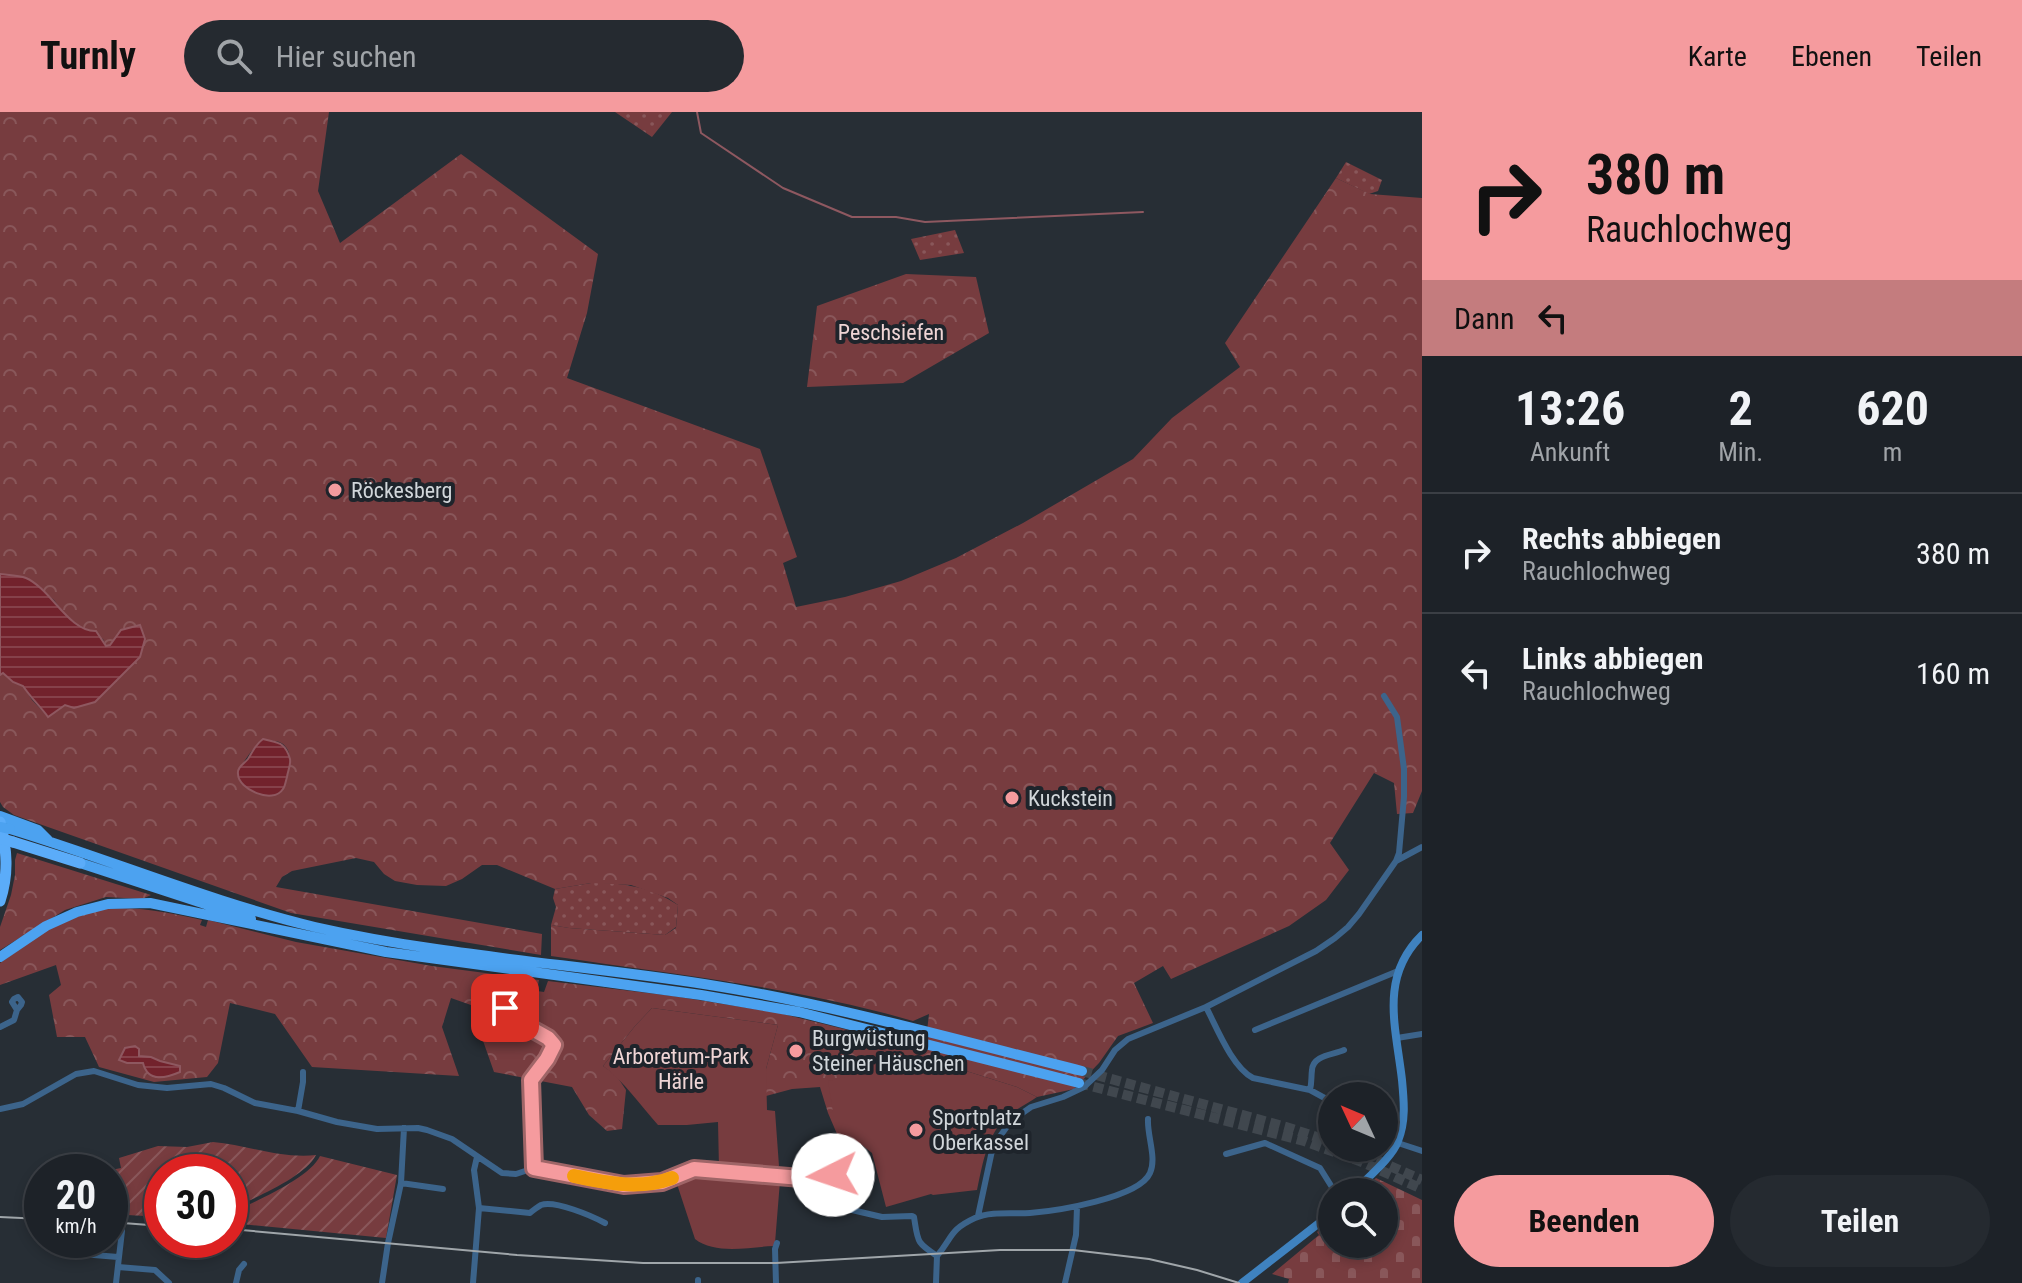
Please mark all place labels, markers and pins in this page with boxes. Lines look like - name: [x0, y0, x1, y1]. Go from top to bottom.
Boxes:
- place label: Röckesberg: [351, 478, 452, 503]
- marker: Röckesberg: [326, 481, 344, 499]
- place label: Kuckstein: [1028, 786, 1113, 811]
- marker: Kuckstein: [1003, 789, 1021, 807]
- pin: [471, 974, 539, 1042]
- place label: Burgwüstung Steiner Häuschen: [812, 1026, 965, 1076]
- marker: Burgwüstung Steiner Häuschen: [787, 1042, 805, 1060]
- place label: Sportplatz Oberkassel: [932, 1105, 1029, 1155]
- marker: Sportplatz Oberkassel: [907, 1121, 925, 1139]

